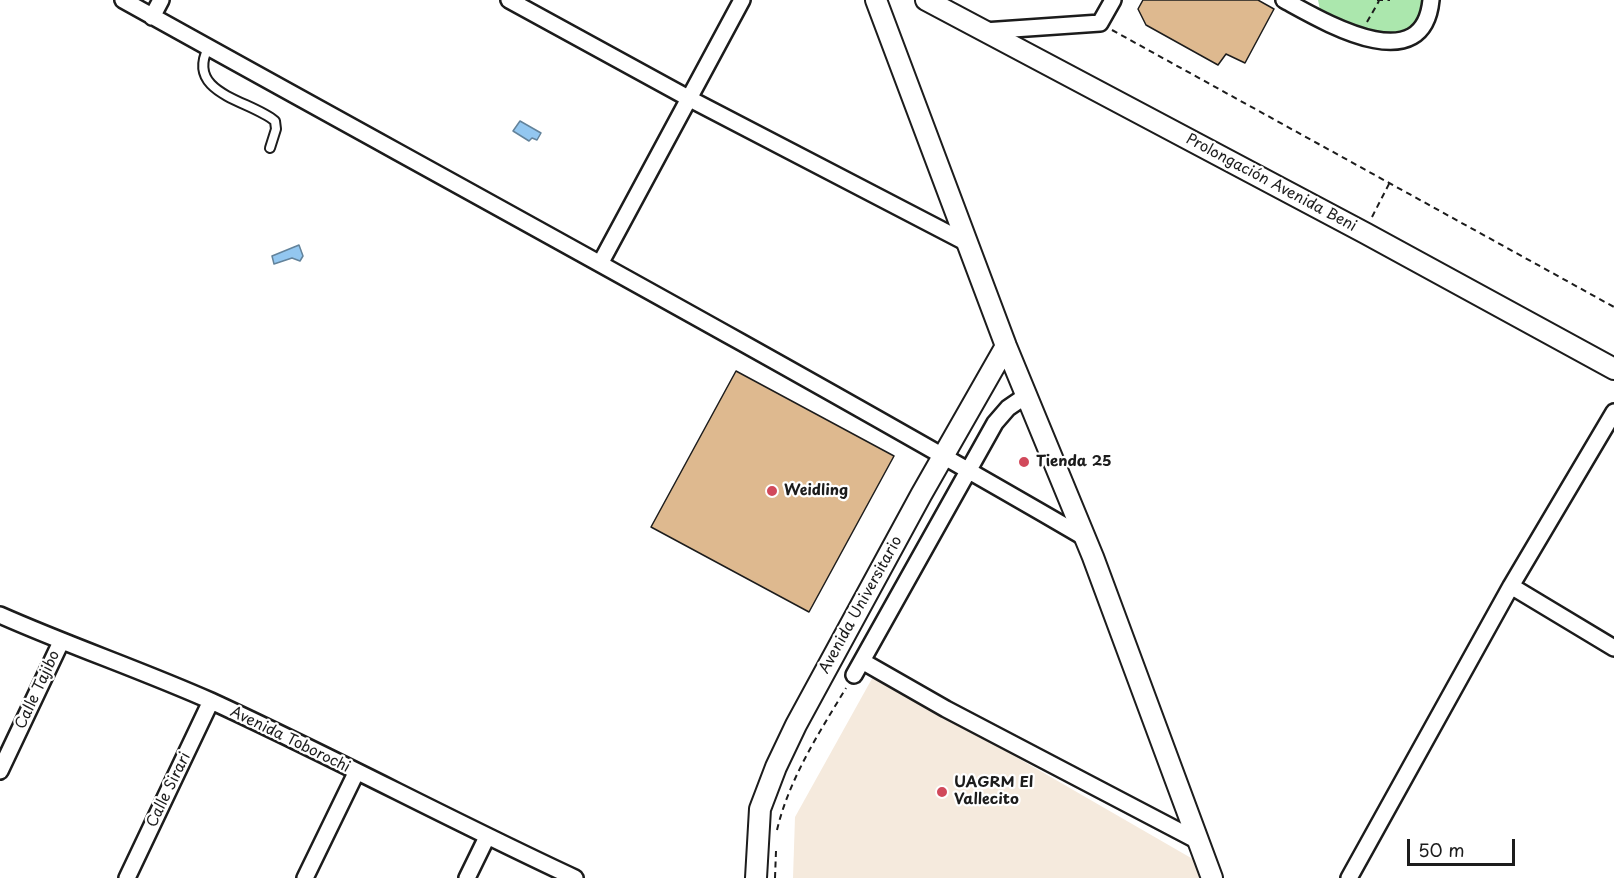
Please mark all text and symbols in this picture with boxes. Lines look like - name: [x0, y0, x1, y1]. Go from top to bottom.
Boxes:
- street label: Prolongación Avenida Beni: [1183, 130, 1359, 236]
- place label: Tienda 25: [1036, 453, 1112, 471]
- marker: Tienda 25: [1017, 455, 1031, 469]
- place label: Weidling: [784, 482, 848, 500]
- marker: Weidling: [765, 484, 779, 498]
- street label: Avenida Universitario: [816, 533, 906, 677]
- street label: Calle Tajibo: [12, 648, 64, 732]
- street label: Avenida Toborochi: [227, 703, 353, 777]
- street label: Calle Sirari: [143, 750, 195, 830]
- place label: UAGRM El Vallecito: [954, 774, 1033, 809]
- marker: UAGRM El Vallecito: [935, 785, 949, 799]
- scale bar: [1410, 827, 1518, 865]
- text: 50 m: [1418, 836, 1465, 863]

